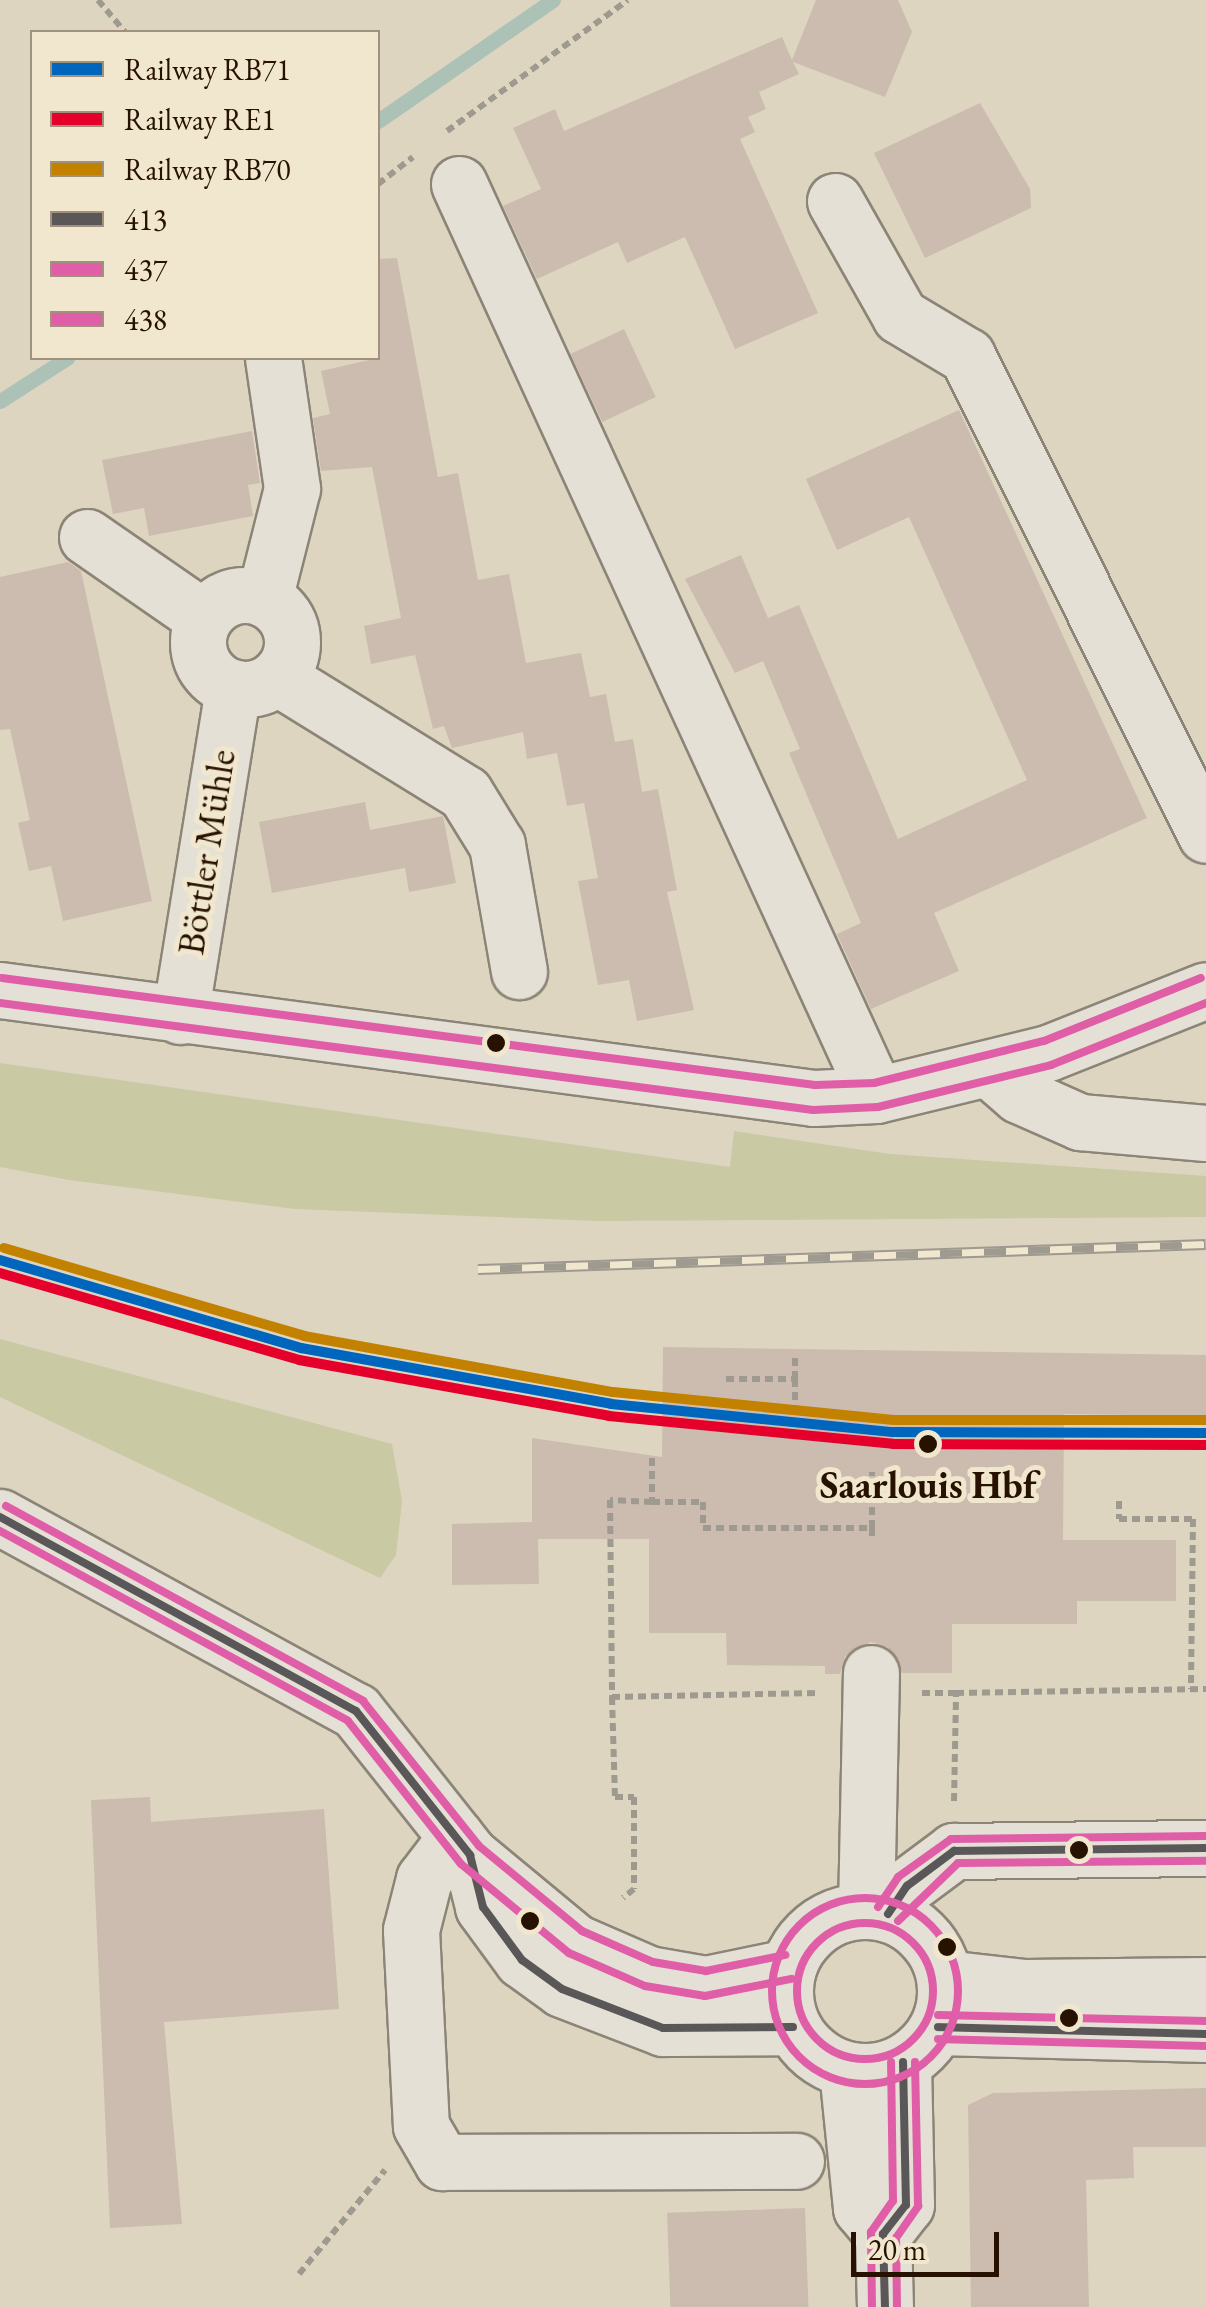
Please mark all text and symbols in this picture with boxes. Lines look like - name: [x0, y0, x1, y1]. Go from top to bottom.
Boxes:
- legend: [30, 30, 380, 360]
- text: Railway RB71: [124, 50, 291, 89]
- text: Railway RE1: [124, 100, 276, 139]
- text: Railway RB70: [124, 150, 291, 189]
- text: 413: [124, 200, 167, 239]
- text: 437: [124, 250, 167, 289]
- text: 438: [124, 300, 167, 339]
- street label: Böttler Mühle: [167, 746, 245, 958]
- unlabelled marker: [486, 1033, 506, 1053]
- marker: Saarlouis Hbf: [915, 1431, 941, 1457]
- place label: Saarlouis Hbf: [820, 1462, 1036, 1508]
- unlabelled marker: [1069, 1840, 1089, 1860]
- unlabelled marker: [520, 1911, 540, 1931]
- unlabelled marker: [937, 1937, 957, 1957]
- unlabelled marker: [1059, 2008, 1079, 2028]
- scale bar: [856, 2212, 1004, 2274]
- text: 20 m: [868, 2230, 926, 2269]

